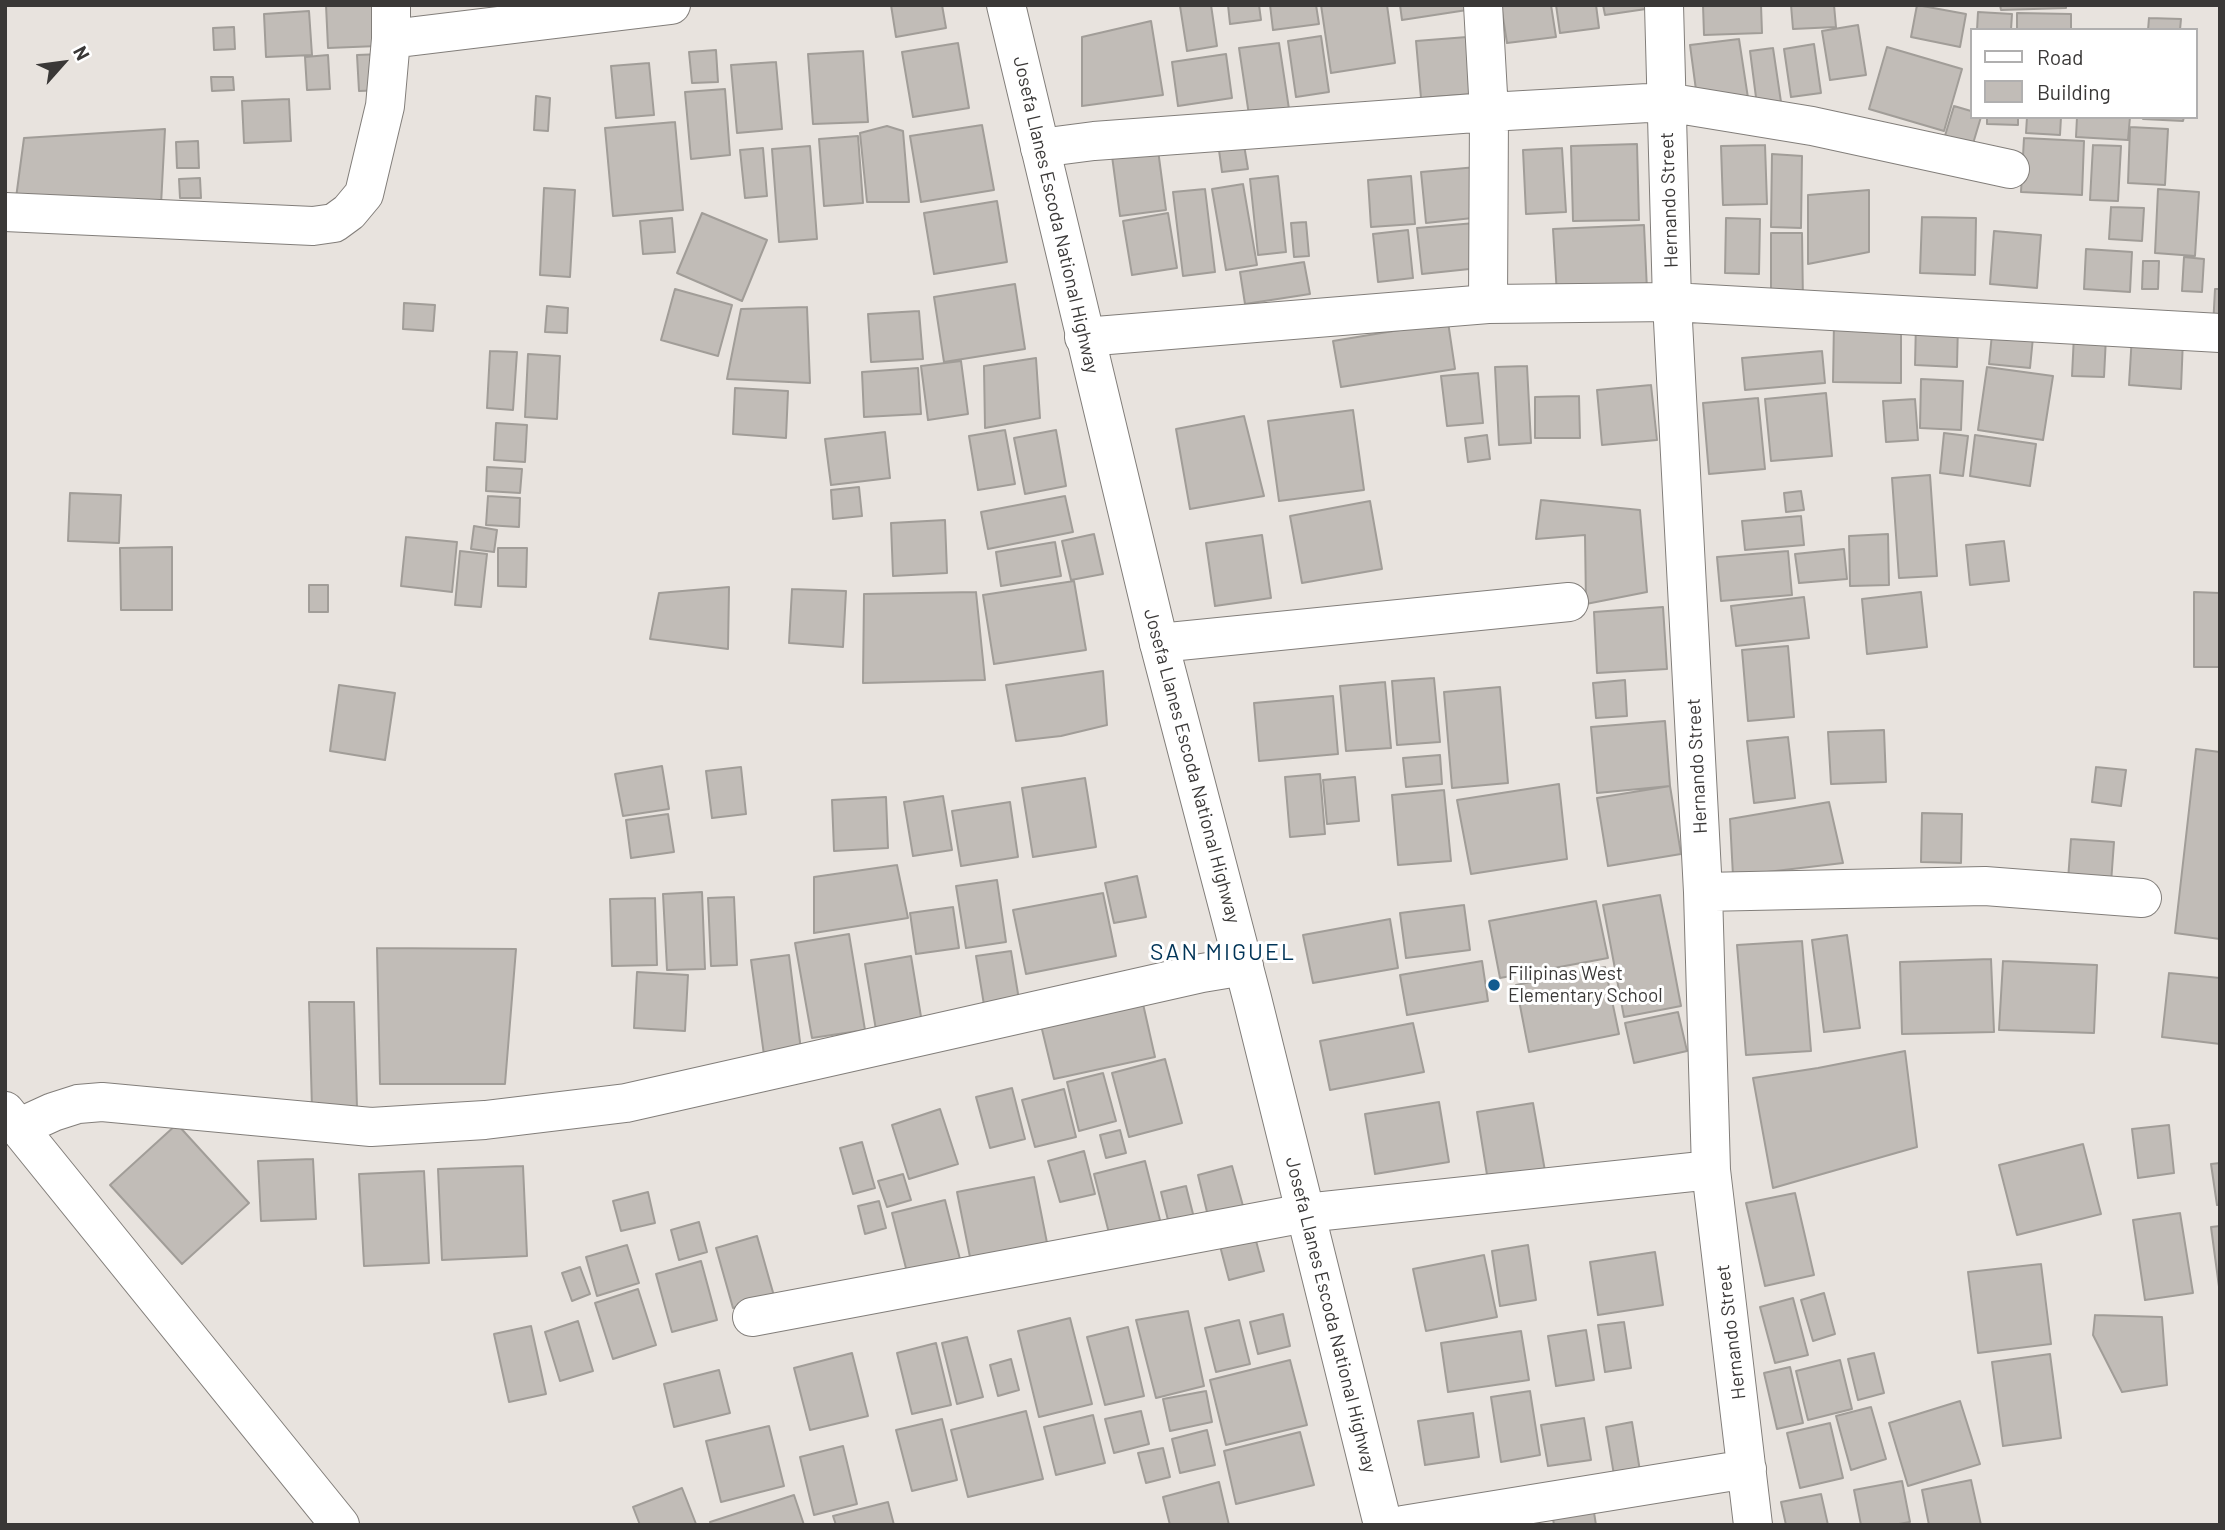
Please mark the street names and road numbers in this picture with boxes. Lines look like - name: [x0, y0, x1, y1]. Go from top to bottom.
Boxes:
- street label: Josefa Llanes Escoda National Highway: [1008, 54, 1104, 376]
- street label: Hernando Street: [1655, 132, 1683, 268]
- street label: Josefa Llanes Escoda National Highway: [1139, 606, 1245, 926]
- street label: Hernando Street: [1682, 698, 1712, 834]
- street label: Josefa Llanes Escoda National Highway: [1281, 1155, 1381, 1475]
- street label: Hernando Street: [1711, 1263, 1751, 1401]

